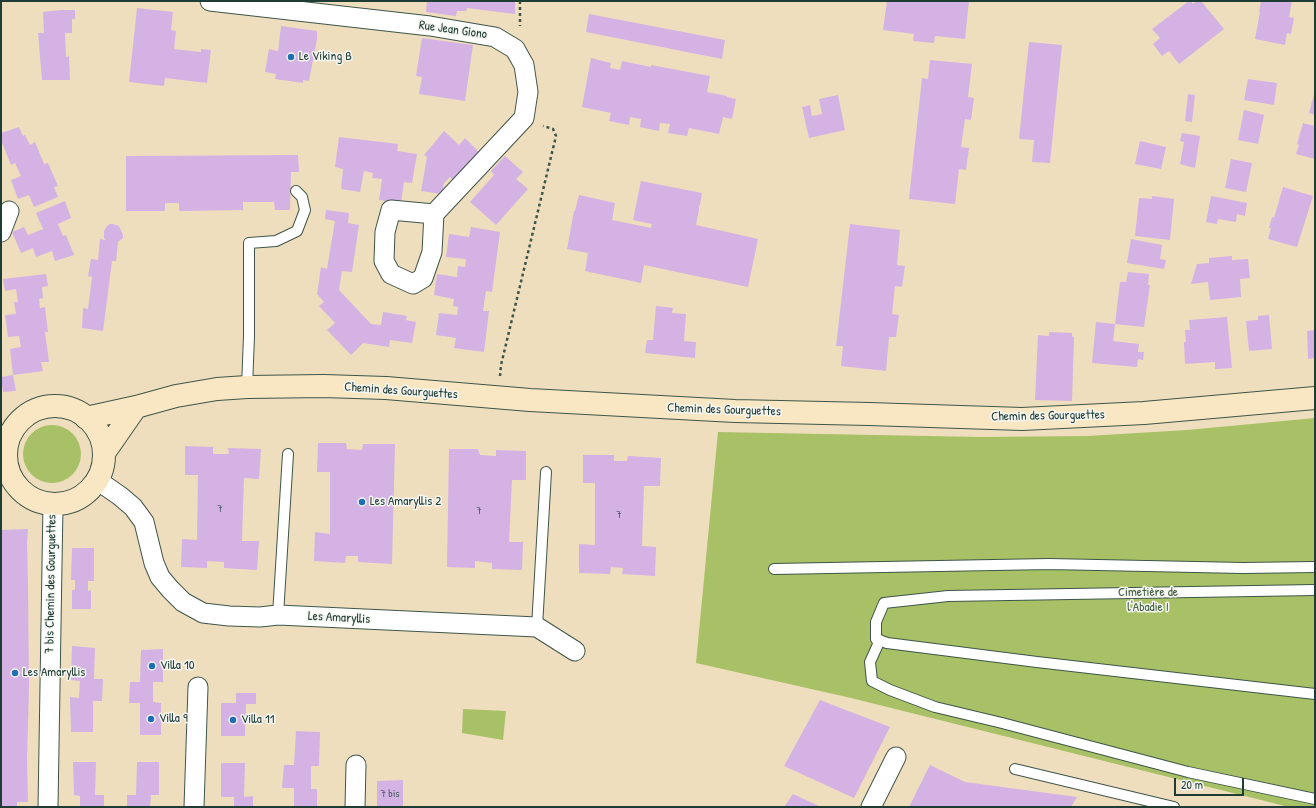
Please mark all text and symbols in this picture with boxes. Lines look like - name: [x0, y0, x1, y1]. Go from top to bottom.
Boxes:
- street label: Rue Jean Giono: [418, 17, 488, 43]
- place label: Le Viking B: [299, 49, 352, 65]
- marker: Le Viking B: [286, 52, 296, 62]
- street label: Chemin des Gourguettes: [344, 379, 458, 403]
- street label: Chemin des Gourguettes: [667, 400, 781, 420]
- street label: Chemin des Gourguettes: [991, 407, 1105, 425]
- place label: Les Amaryllis 2: [370, 494, 441, 510]
- marker: Les Amaryllis 2: [357, 497, 367, 507]
- house number: 7: [217, 502, 223, 516]
- house number: 7: [476, 504, 482, 518]
- house number: 7: [616, 508, 622, 522]
- street label: 7 bis Chemin des Gourguettes: [42, 514, 60, 654]
- park label: Cimetière de l'Abadie I: [1118, 585, 1178, 616]
- street label: Les Amaryllis: [307, 609, 371, 627]
- place label: Villa 10: [160, 658, 194, 674]
- marker: Villa 10: [147, 661, 157, 671]
- place label: Les Amaryllis: [23, 665, 85, 681]
- marker: Les Amaryllis: [10, 668, 20, 678]
- place label: Villa 9: [159, 711, 188, 727]
- place label: Villa 11: [241, 712, 274, 728]
- marker: Villa 9: [146, 714, 156, 724]
- marker: Villa 11: [228, 715, 238, 725]
- scale bar: [1176, 770, 1246, 796]
- text: 20 m: [1181, 776, 1203, 793]
- house number: 7 bis: [380, 787, 400, 801]

